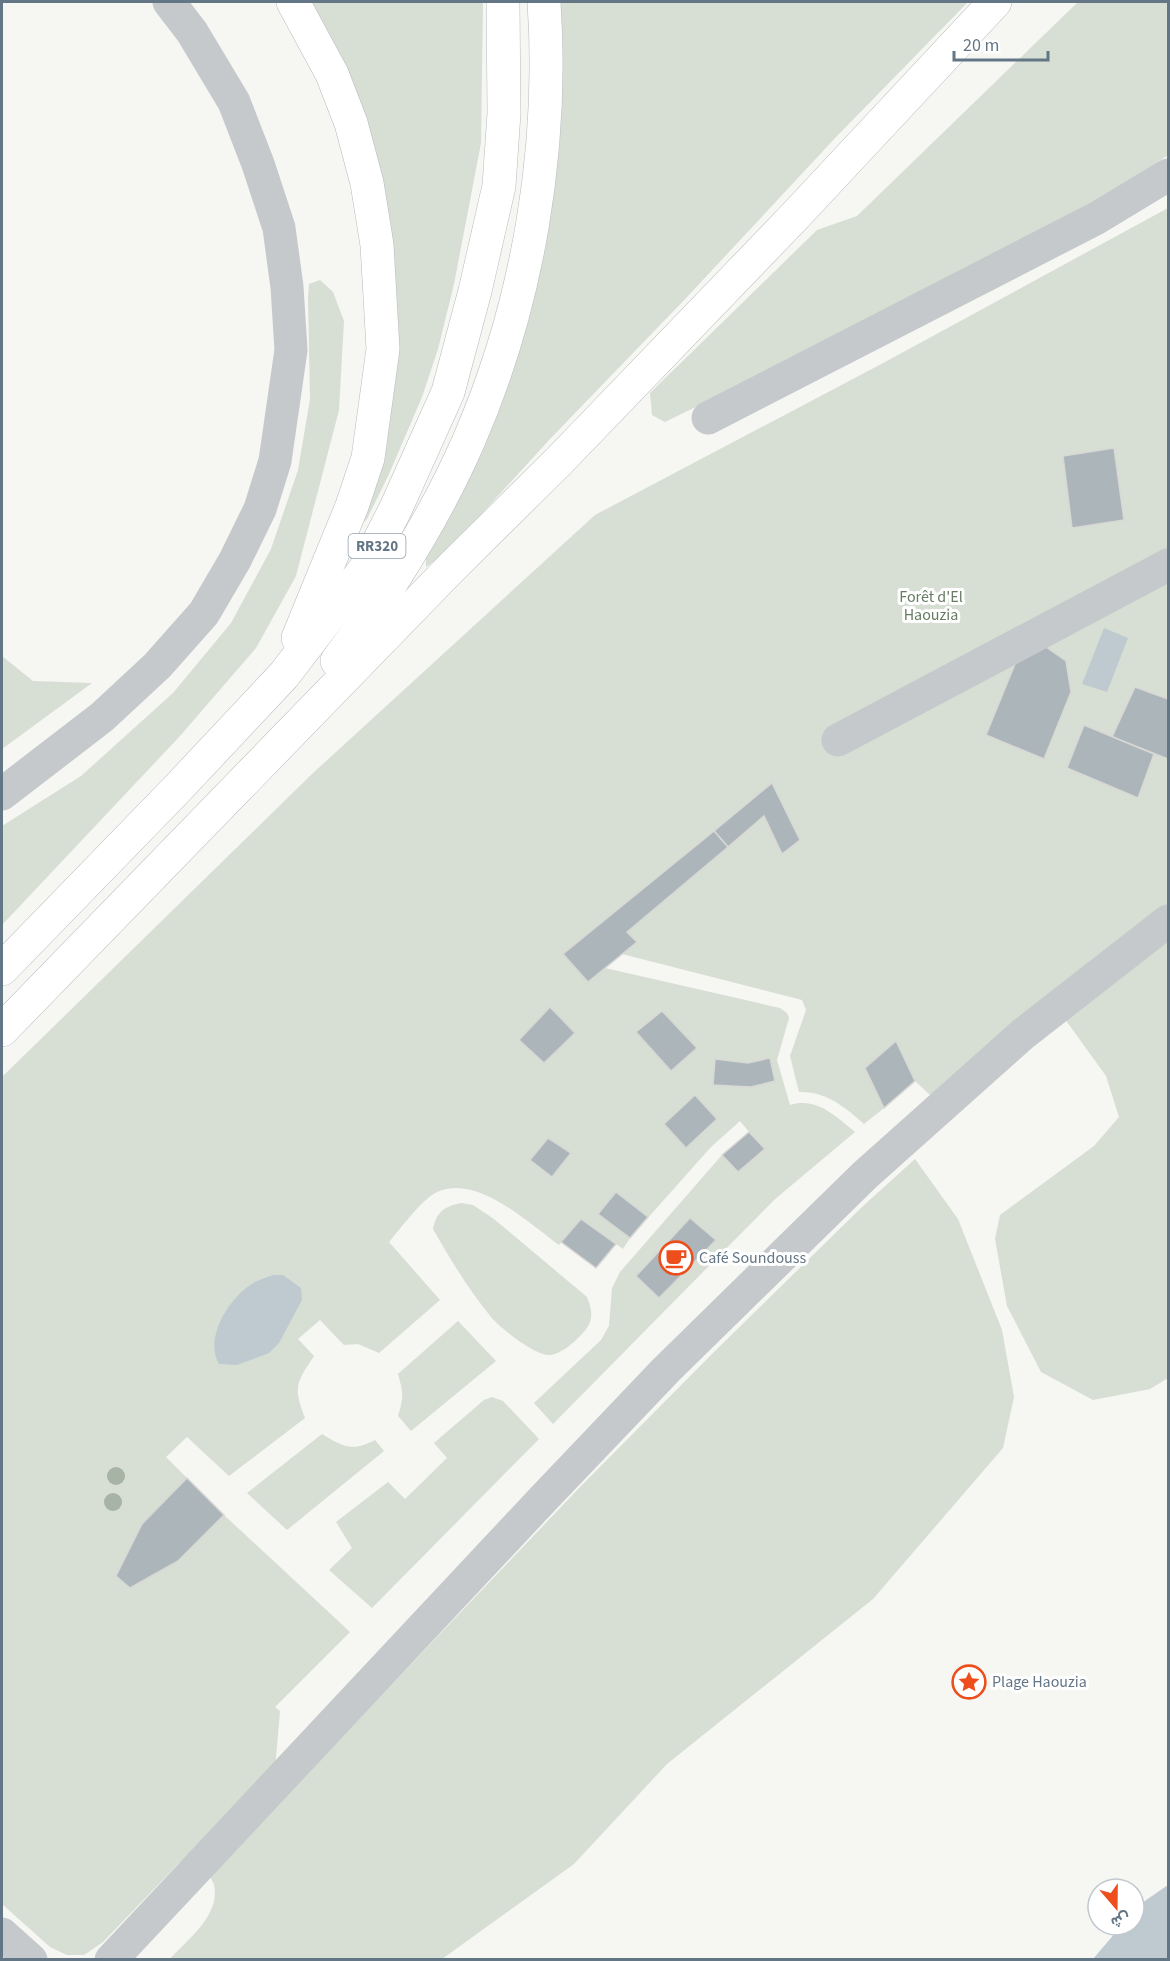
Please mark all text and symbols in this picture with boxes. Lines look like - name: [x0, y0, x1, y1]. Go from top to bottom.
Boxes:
- scale bar: [954, 24, 1048, 62]
- text: 20 m: [963, 33, 999, 58]
- road number: RR320: [348, 534, 406, 558]
- park label: Forêt d'El Haouzia: [899, 586, 963, 626]
- cafe icon: Café Soundouss: [658, 1240, 694, 1276]
- place label: Café Soundouss: [699, 1247, 806, 1269]
- place icon: Plage Haouzia: [951, 1664, 987, 1700]
- place label: Plage Haouzia: [992, 1671, 1087, 1693]
- north arrow: [1086, 1877, 1146, 1937]
- text: ش: [1108, 1907, 1134, 1934]

